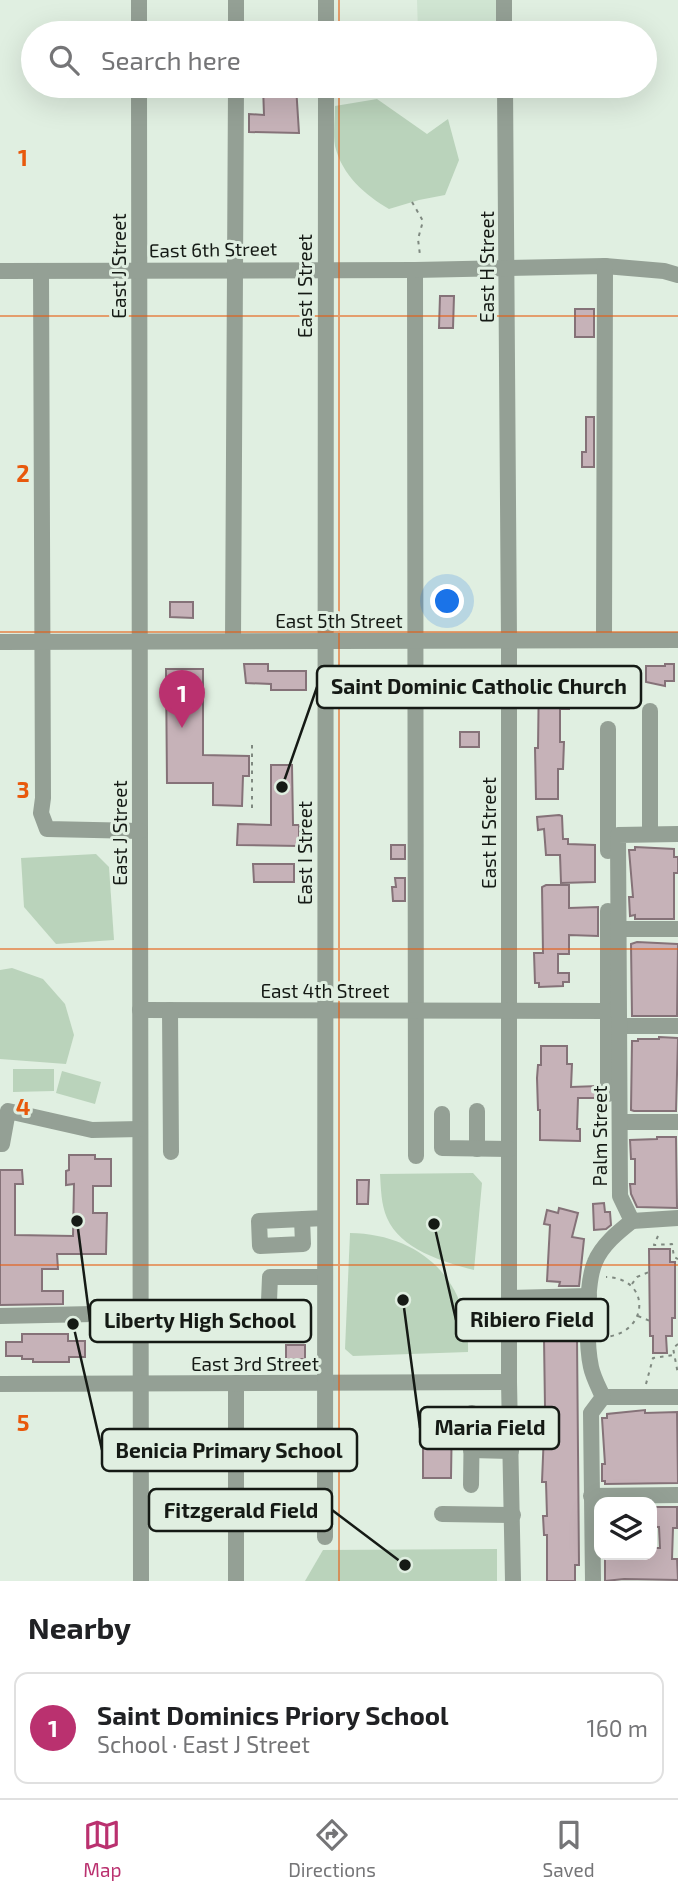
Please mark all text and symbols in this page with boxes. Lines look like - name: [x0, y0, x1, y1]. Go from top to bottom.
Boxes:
- search box: [21, 21, 657, 98]
- icon: search: [45, 41, 83, 79]
- text: Search here: [101, 44, 241, 75]
- text: 1: [18, 143, 28, 171]
- street label: East H Street: [475, 211, 498, 323]
- street label: East J Street: [107, 213, 130, 319]
- street label: East I Street: [293, 234, 316, 338]
- street label: East 6th Street: [149, 236, 277, 262]
- text: 2: [16, 459, 30, 487]
- your location: [430, 584, 464, 618]
- street label: East 5th Street: [275, 609, 403, 632]
- callout: Saint Dominic Catholic Church: [317, 666, 641, 708]
- pin: 1: [159, 670, 205, 728]
- text: Saint Dominic Catholic Church: [331, 673, 627, 698]
- text: 3: [16, 775, 30, 803]
- street label: East H Street: [477, 777, 500, 889]
- street label: East J Street: [108, 780, 131, 886]
- street label: East I Street: [293, 801, 316, 905]
- street label: East 4th Street: [260, 979, 390, 1002]
- street label: Palm Street: [588, 1086, 611, 1186]
- text: 4: [16, 1092, 30, 1120]
- callout: Ribiero Field: [456, 1299, 608, 1341]
- callout: Liberty High School: [90, 1300, 311, 1342]
- text: Ribiero Field: [470, 1306, 594, 1331]
- text: Liberty High School: [104, 1307, 296, 1333]
- street label: East 3rd Street: [191, 1352, 319, 1375]
- callout: Maria Field: [420, 1407, 559, 1449]
- text: 5: [17, 1408, 29, 1436]
- text: Maria Field: [434, 1414, 546, 1439]
- callout: Benicia Primary School: [102, 1429, 357, 1471]
- text: Benicia Primary School: [115, 1437, 343, 1463]
- callout: Fitzgerald Field: [149, 1489, 332, 1531]
- text: Fitzgerald Field: [164, 1497, 318, 1522]
- map controls: [594, 1497, 657, 1560]
- button: layers: [594, 1497, 657, 1560]
- text: Nearby: [28, 1609, 131, 1645]
- text: Saint Dominics Priory School: [97, 1699, 449, 1730]
- text: 1: [48, 1714, 58, 1742]
- text: 160 m: [587, 1714, 648, 1742]
- text: School · East J Street: [97, 1730, 310, 1758]
- tab: Map: [83, 1816, 121, 1881]
- tab: Directions: [288, 1816, 376, 1881]
- tab: Saved: [542, 1816, 595, 1881]

